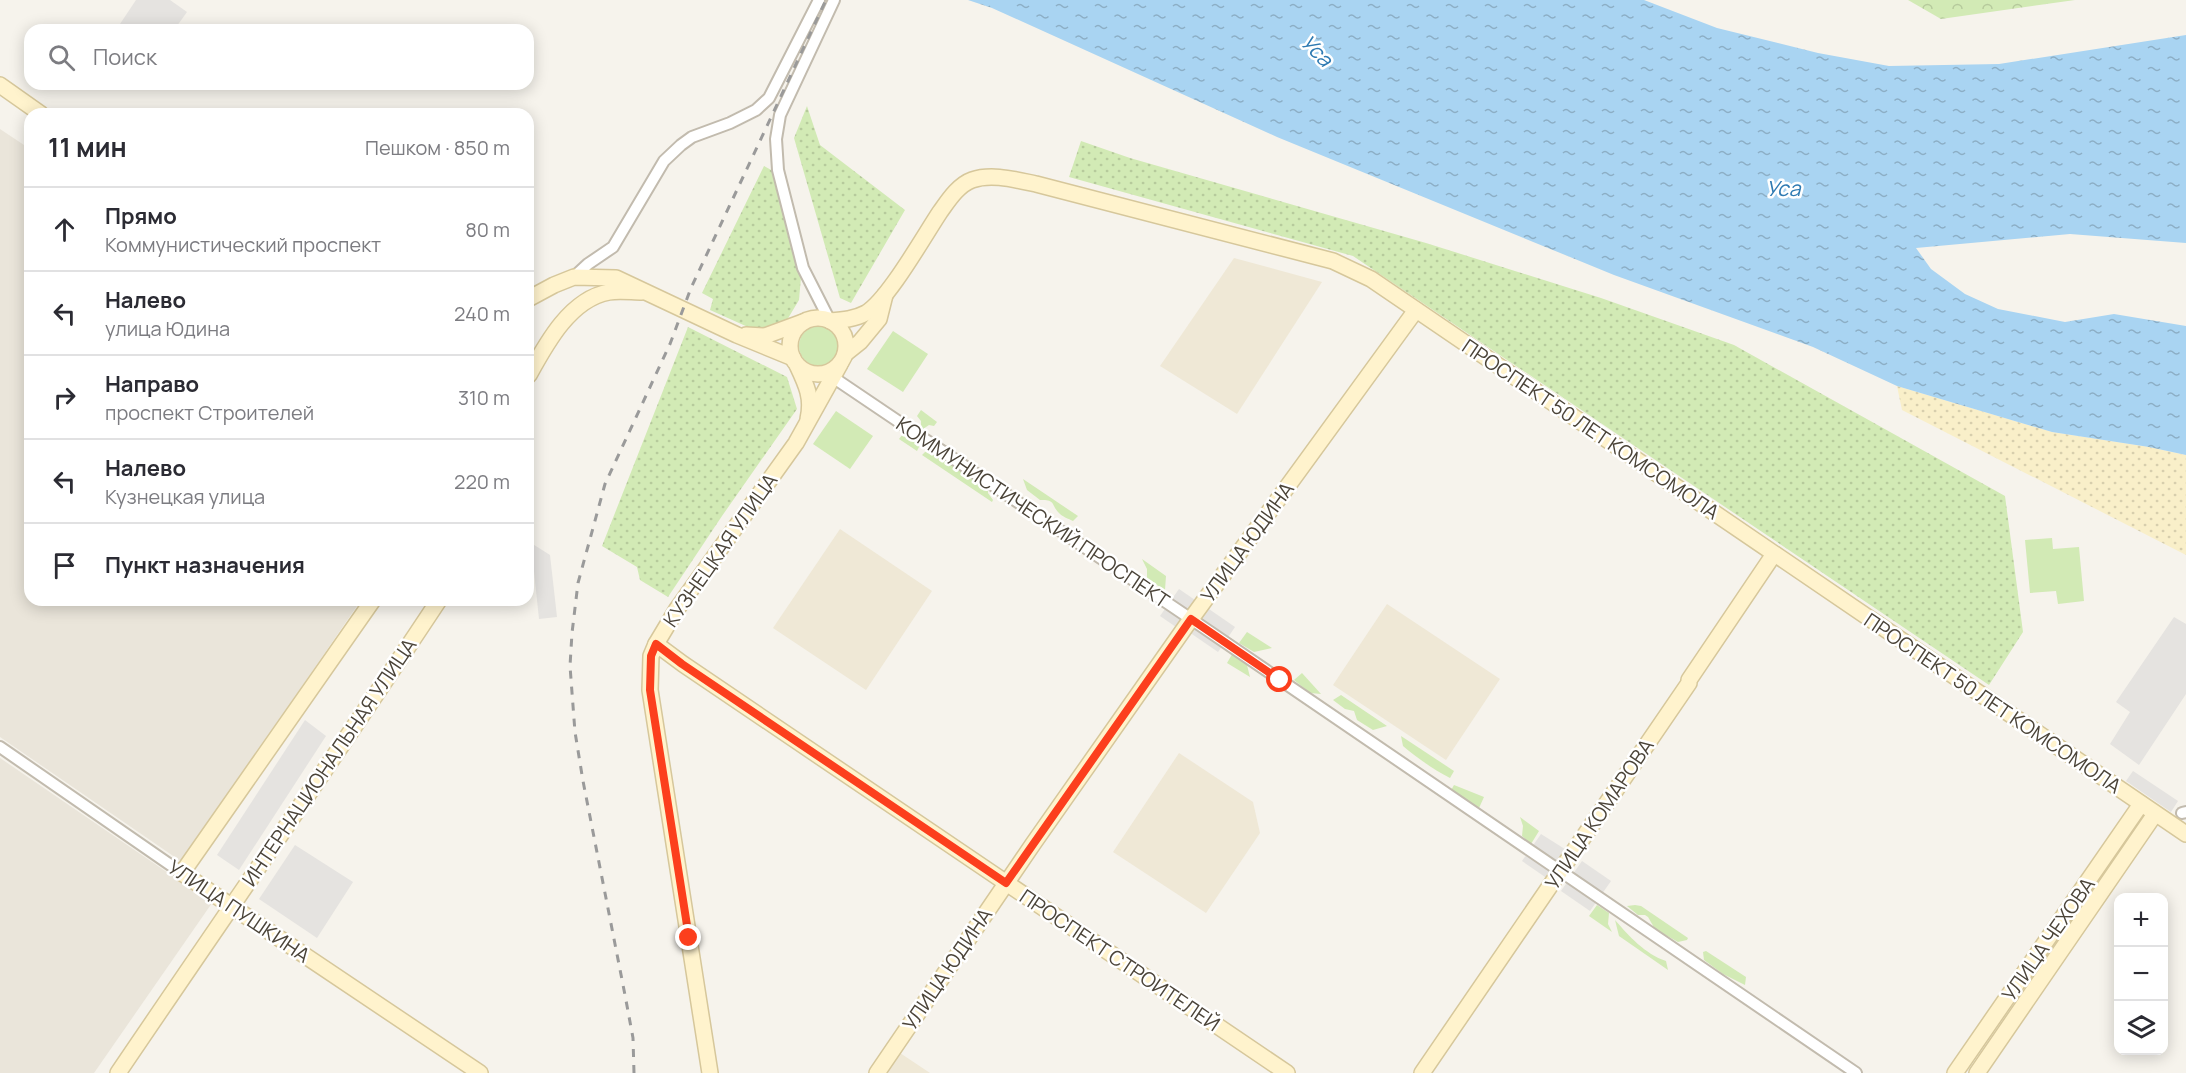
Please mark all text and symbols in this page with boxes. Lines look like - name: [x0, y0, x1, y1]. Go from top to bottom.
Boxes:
- search box: [24, 24, 534, 90]
- water label: Уса: [1295, 28, 1340, 73]
- icon: search: [45, 41, 78, 74]
- text: Поиск: [93, 42, 157, 72]
- text: 11 мин: [48, 129, 127, 165]
- text: Пешком · 850 m: [365, 134, 510, 161]
- water label: Уса: [1766, 174, 1802, 202]
- text: Прямо: [105, 201, 177, 231]
- icon: ahead: [48, 213, 81, 246]
- text: 80 m: [465, 216, 510, 243]
- text: Коммунистический проспект: [105, 231, 381, 258]
- text: Налево: [105, 285, 186, 315]
- icon: left: [48, 297, 81, 330]
- text: 240 m: [454, 300, 510, 327]
- text: улица Юдина: [105, 315, 230, 342]
- street label: ПРОСПЕКТ 50 ЛЕТ КОМСОМОЛА: [1457, 333, 1725, 525]
- text: Направо: [105, 369, 199, 399]
- icon: right: [48, 381, 81, 414]
- text: 310 m: [458, 384, 510, 411]
- text: проспект Строителей: [105, 399, 314, 426]
- street label: КОММУНИСТИЧЕСКИЙ ПРОСПЕКТ: [891, 410, 1175, 614]
- text: Налево: [105, 453, 186, 483]
- icon: left: [48, 465, 81, 498]
- text: 220 m: [454, 468, 510, 495]
- street label: КУЗНЕЦКАЯ УЛИЦА: [657, 468, 783, 632]
- street label: УЛИЦА ЮДИНА: [1194, 476, 1300, 608]
- text: Кузнецкая улица: [105, 483, 265, 510]
- icon: arrive: [48, 549, 81, 582]
- text: Пункт назначения: [105, 550, 305, 580]
- street label: ПРОСПЕКТ 50 ЛЕТ КОМСОМОЛА: [1859, 607, 2127, 799]
- street label: ИНТЕРНАЦИОНАЛЬНАЯ УЛИЦА: [236, 632, 422, 891]
- route start: [1266, 666, 1292, 692]
- street label: УЛИЦА КОМАРОВА: [1538, 733, 1660, 895]
- street label: УЛИЦА ПУШКИНА: [163, 853, 316, 969]
- street label: УЛИЦА ЧЕХОВА: [1995, 872, 2101, 1006]
- street label: ПРОСПЕКТ СТРОИТЕЛЕЙ: [1015, 883, 1225, 1037]
- map controls: [2114, 893, 2168, 1055]
- button: +: [2114, 893, 2168, 947]
- street label: УЛИЦА ЮДИНА: [896, 902, 998, 1036]
- route end: [675, 924, 701, 950]
- button: −: [2114, 947, 2168, 1001]
- button: layers: [2114, 1001, 2168, 1055]

